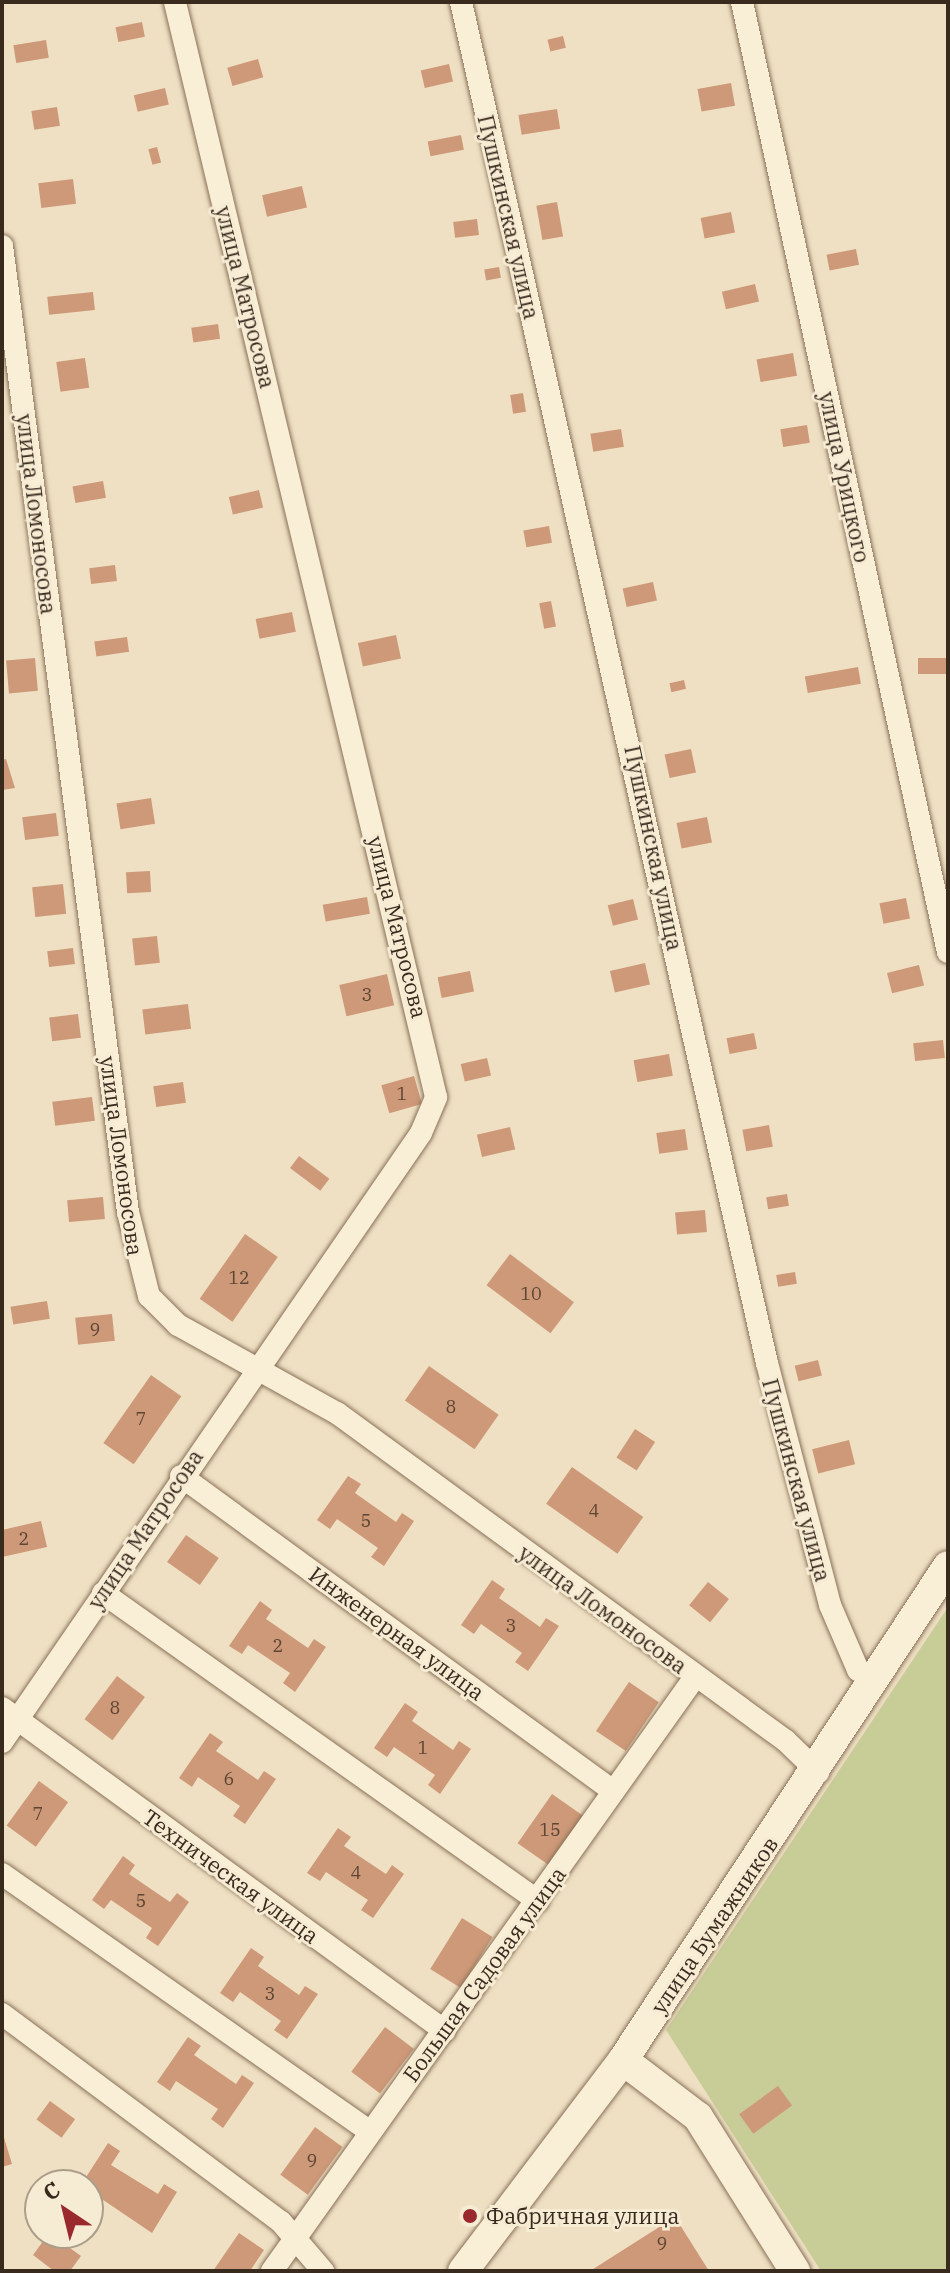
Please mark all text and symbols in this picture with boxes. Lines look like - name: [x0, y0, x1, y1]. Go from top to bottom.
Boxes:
- street label: Пушкинская улица: [473, 112, 545, 322]
- street label: улица Матросова: [211, 203, 281, 391]
- street label: улица Урицкого: [814, 389, 876, 565]
- street label: улица Ломоносова: [12, 412, 62, 616]
- street label: Пушкинская улица: [619, 743, 689, 953]
- street label: улица Матросова: [363, 833, 433, 1021]
- house number: 3: [362, 984, 372, 1006]
- street label: улица Ломоносова: [95, 1054, 149, 1258]
- house number: 1: [397, 1083, 407, 1105]
- house number: 12: [228, 1267, 250, 1289]
- house number: 10: [520, 1283, 542, 1305]
- house number: 9: [90, 1319, 100, 1341]
- street label: Пушкинская улица: [757, 1376, 837, 1584]
- house number: 8: [446, 1396, 456, 1418]
- house number: 7: [136, 1408, 146, 1430]
- street label: улица Матросова: [82, 1444, 208, 1614]
- house number: 4: [589, 1500, 599, 1522]
- house number: 5: [361, 1510, 371, 1532]
- house number: 2: [19, 1528, 29, 1550]
- street label: улица Ломоносова: [514, 1539, 692, 1679]
- street label: Инженерная улица: [304, 1561, 490, 1705]
- house number: 3: [506, 1615, 516, 1637]
- house number: 2: [273, 1635, 283, 1657]
- house number: 8: [110, 1697, 120, 1719]
- house number: 1: [418, 1737, 428, 1759]
- house number: 6: [224, 1768, 234, 1790]
- house number: 7: [33, 1803, 43, 1825]
- street label: Техническая улица: [138, 1803, 324, 1949]
- house number: 15: [539, 1819, 561, 1841]
- street label: улица Бумажников: [645, 1831, 783, 2019]
- street label: Большая Садовая улица: [397, 1861, 571, 2087]
- house number: 4: [351, 1862, 361, 1884]
- house number: 5: [136, 1890, 146, 1912]
- house number: 3: [265, 1983, 275, 2005]
- house number: 9: [307, 2150, 317, 2172]
- north arrow: [24, 2169, 104, 2249]
- text: С: [37, 2174, 65, 2207]
- place label: Фабричная улица: [486, 2203, 679, 2229]
- marker: Фабричная улица: [461, 2207, 479, 2225]
- house number: 9: [657, 2233, 667, 2255]

